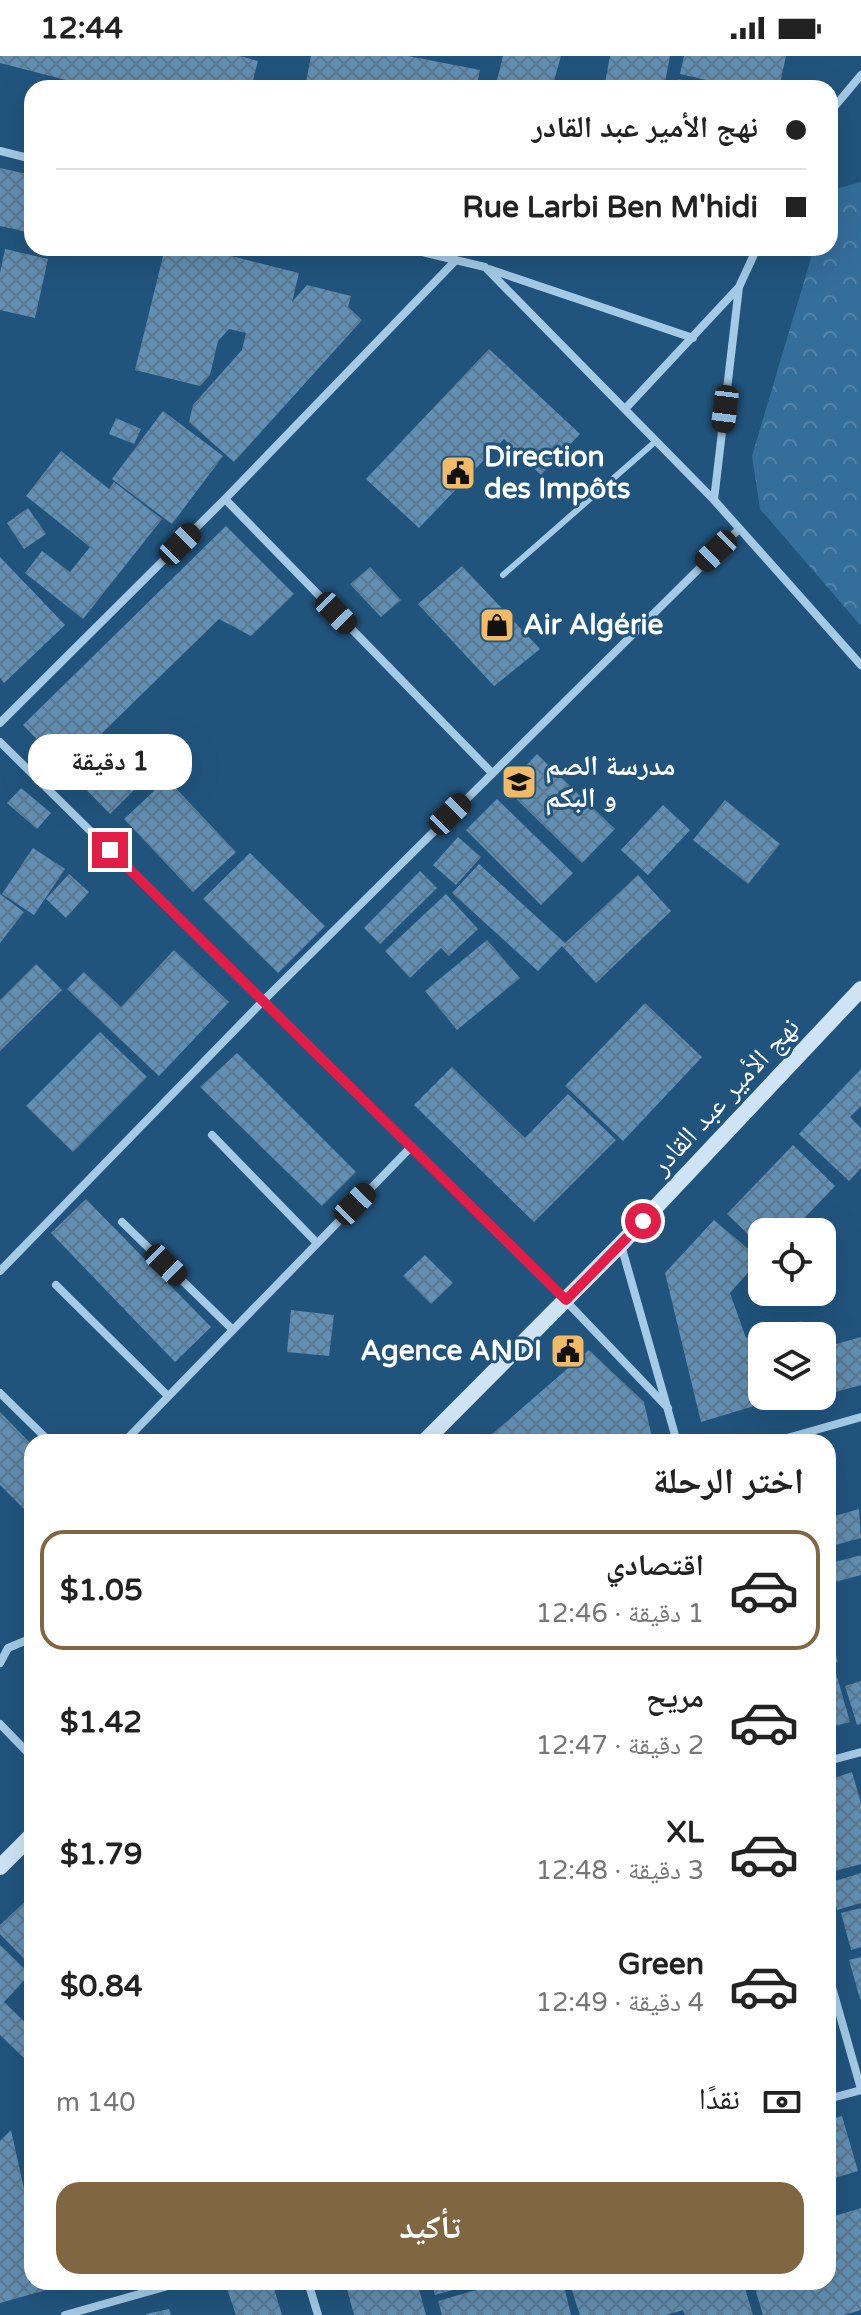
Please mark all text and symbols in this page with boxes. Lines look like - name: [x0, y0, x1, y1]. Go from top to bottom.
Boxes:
- text: 12:44: [40, 10, 123, 47]
- text: نهج الأمير عبد القادر: [532, 109, 758, 146]
- text: Rue Larbi Ben M'hidi: [462, 189, 758, 226]
- car: [710, 384, 740, 434]
- place label: Direction des Impôts: [484, 440, 630, 506]
- public building icon: Direction des Impôts: [439, 454, 477, 492]
- car: [155, 519, 205, 569]
- car: [690, 526, 742, 576]
- car: [311, 587, 361, 639]
- shop icon: Air Algérie: [478, 606, 516, 644]
- place label: Air Algérie: [523, 608, 664, 642]
- callout: 1 دقيقة: [28, 734, 192, 790]
- text: 1 دقيقة: [71, 746, 149, 777]
- place label: مدرسة الصم و البكم: [545, 749, 676, 816]
- school or university icon: مدرسة الصم و البكم: [500, 763, 538, 801]
- car: [425, 789, 475, 839]
- route end: [92, 832, 128, 868]
- street label: نهج الأمير عبد القادر: [643, 1010, 807, 1182]
- car: [330, 1178, 380, 1230]
- route start: [625, 1203, 661, 1239]
- map controls: [748, 1218, 836, 1410]
- button: locate: [748, 1218, 836, 1306]
- car: [140, 1240, 192, 1290]
- button: layers: [748, 1322, 836, 1410]
- public building icon: Agence ANDI: [549, 1332, 587, 1370]
- place label: Agence ANDI: [361, 1334, 542, 1368]
- text: اختر الرحلة: [653, 1460, 804, 1503]
- text: اقتصادي: [606, 1547, 704, 1584]
- icon: car: [728, 1554, 800, 1626]
- text: $1.05: [60, 1572, 143, 1609]
- text: 1 دقيقة · 12:46: [536, 1598, 704, 1629]
- text: مريح: [646, 1679, 704, 1716]
- icon: car: [728, 1686, 800, 1758]
- text: $1.42: [60, 1704, 142, 1741]
- text: 2 دقيقة · 12:47: [536, 1730, 704, 1761]
- text: XL: [667, 1814, 704, 1851]
- icon: car: [728, 1818, 800, 1890]
- text: $1.79: [60, 1836, 143, 1873]
- text: 3 دقيقة · 12:48: [536, 1855, 704, 1886]
- text: Green: [618, 1946, 704, 1983]
- icon: car: [728, 1950, 800, 2022]
- text: $0.84: [60, 1968, 143, 2005]
- text: 4 دقيقة · 12:49: [536, 1987, 704, 2018]
- icon: cash: [760, 2080, 804, 2124]
- text: نقدًا: [699, 2081, 740, 2118]
- text: 140 m: [56, 2087, 136, 2118]
- button: تأكيد: [56, 2182, 804, 2274]

